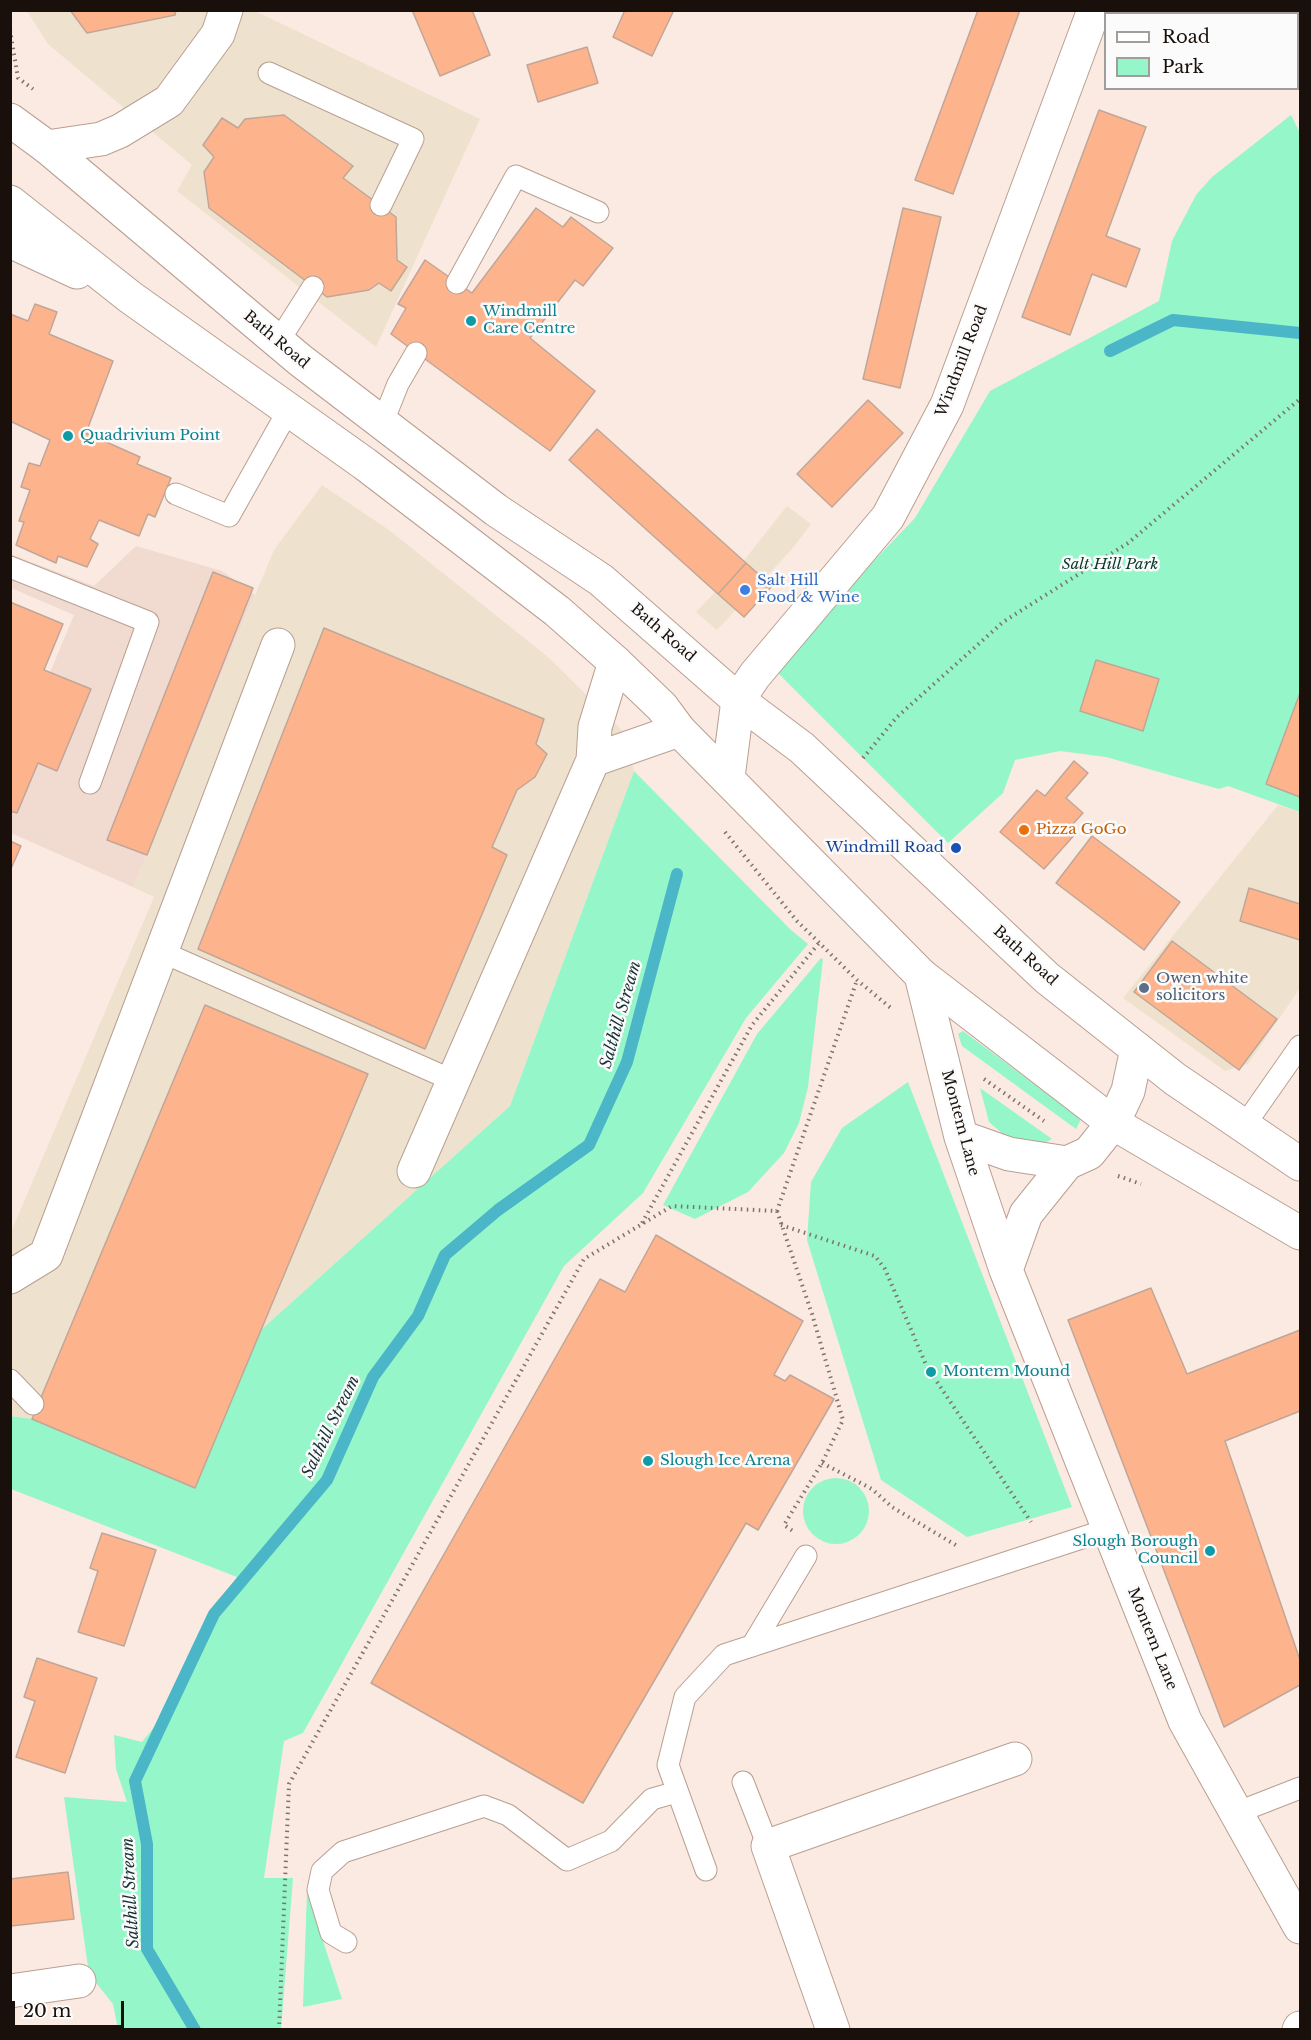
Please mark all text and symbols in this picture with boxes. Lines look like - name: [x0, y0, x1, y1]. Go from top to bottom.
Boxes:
- legend: [1104, 12, 1299, 90]
- text: Road: [1162, 26, 1210, 48]
- text: Park: [1162, 56, 1204, 78]
- place label: Windmill Care Centre: [483, 303, 575, 338]
- street label: Windmill Road: [932, 303, 992, 419]
- street label: Bath Road: [240, 307, 312, 373]
- marker: Windmill Care Centre: [464, 314, 478, 328]
- place label: Quadrivium Point: [80, 427, 220, 445]
- marker: Quadrivium Point: [61, 429, 75, 443]
- park label: Salt Hill Park: [1062, 556, 1158, 574]
- place label: Salt Hill Food & Wine: [757, 572, 860, 607]
- marker: Salt Hill Food & Wine: [738, 583, 752, 597]
- street label: Bath Road: [627, 600, 699, 666]
- place label: Pizza GoGo: [1036, 821, 1126, 839]
- marker: Pizza GoGo: [1017, 823, 1031, 837]
- place label: Windmill Road: [826, 839, 944, 857]
- marker: Windmill Road: [949, 841, 963, 855]
- street label: Bath Road: [989, 923, 1061, 989]
- water label: Salthill Stream: [596, 959, 646, 1071]
- place label: Owen white solicitors: [1156, 970, 1248, 1005]
- marker: Owen white solicitors: [1137, 981, 1151, 995]
- street label: Montem Lane: [937, 1068, 983, 1178]
- place label: Montem Mound: [943, 1363, 1070, 1381]
- marker: Montem Mound: [924, 1365, 938, 1379]
- water label: Salthill Stream: [298, 1373, 364, 1481]
- place label: Slough Ice Arena: [660, 1452, 791, 1470]
- marker: Slough Ice Arena: [641, 1454, 655, 1468]
- place label: Slough Borough Council: [1073, 1533, 1198, 1568]
- marker: Slough Borough Council: [1203, 1544, 1217, 1558]
- street label: Montem Lane: [1123, 1585, 1181, 1693]
- water label: Salthill Stream: [119, 1837, 143, 1949]
- scale bar: [15, 1989, 128, 2027]
- text: 20 m: [23, 2000, 71, 2022]

